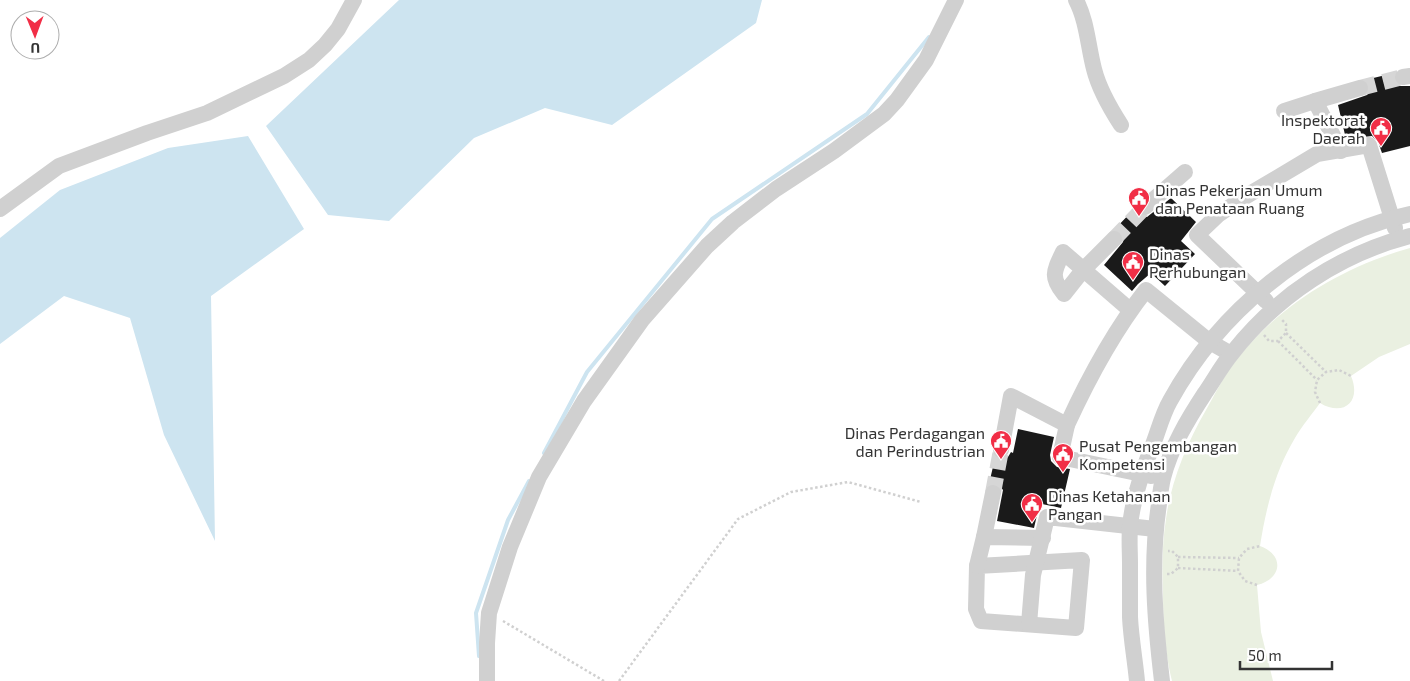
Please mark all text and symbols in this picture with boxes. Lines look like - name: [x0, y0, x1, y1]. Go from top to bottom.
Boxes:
- north arrow: [10, 10, 60, 60]
- text: U: [30, 40, 40, 57]
- place label: Inspektorat Daerah: [1281, 110, 1365, 147]
- public building icon: Inspektorat Daerah: [1369, 116, 1393, 147]
- place label: Dinas Pekerjaan Umum dan Penataan Ruang: [1155, 180, 1322, 217]
- public building icon: Dinas Pekerjaan Umum dan Penataan Ruang: [1127, 186, 1151, 217]
- place label: Dinas Perhubungan: [1149, 244, 1246, 281]
- public building icon: Dinas Perhubungan: [1121, 250, 1145, 281]
- place label: Dinas Perdagangan dan Perindustrian: [845, 423, 985, 460]
- public building icon: Dinas Perdagangan dan Perindustrian: [989, 429, 1013, 460]
- place label: Pusat Pengembangan Kompetensi: [1079, 436, 1237, 473]
- public building icon: Pusat Pengembangan Kompetensi: [1051, 442, 1075, 473]
- place label: Dinas Ketahanan Pangan: [1048, 486, 1171, 523]
- public building icon: Dinas Ketahanan Pangan: [1020, 492, 1044, 523]
- scale bar: [1240, 638, 1332, 670]
- text: 50 m: [1248, 646, 1282, 664]

